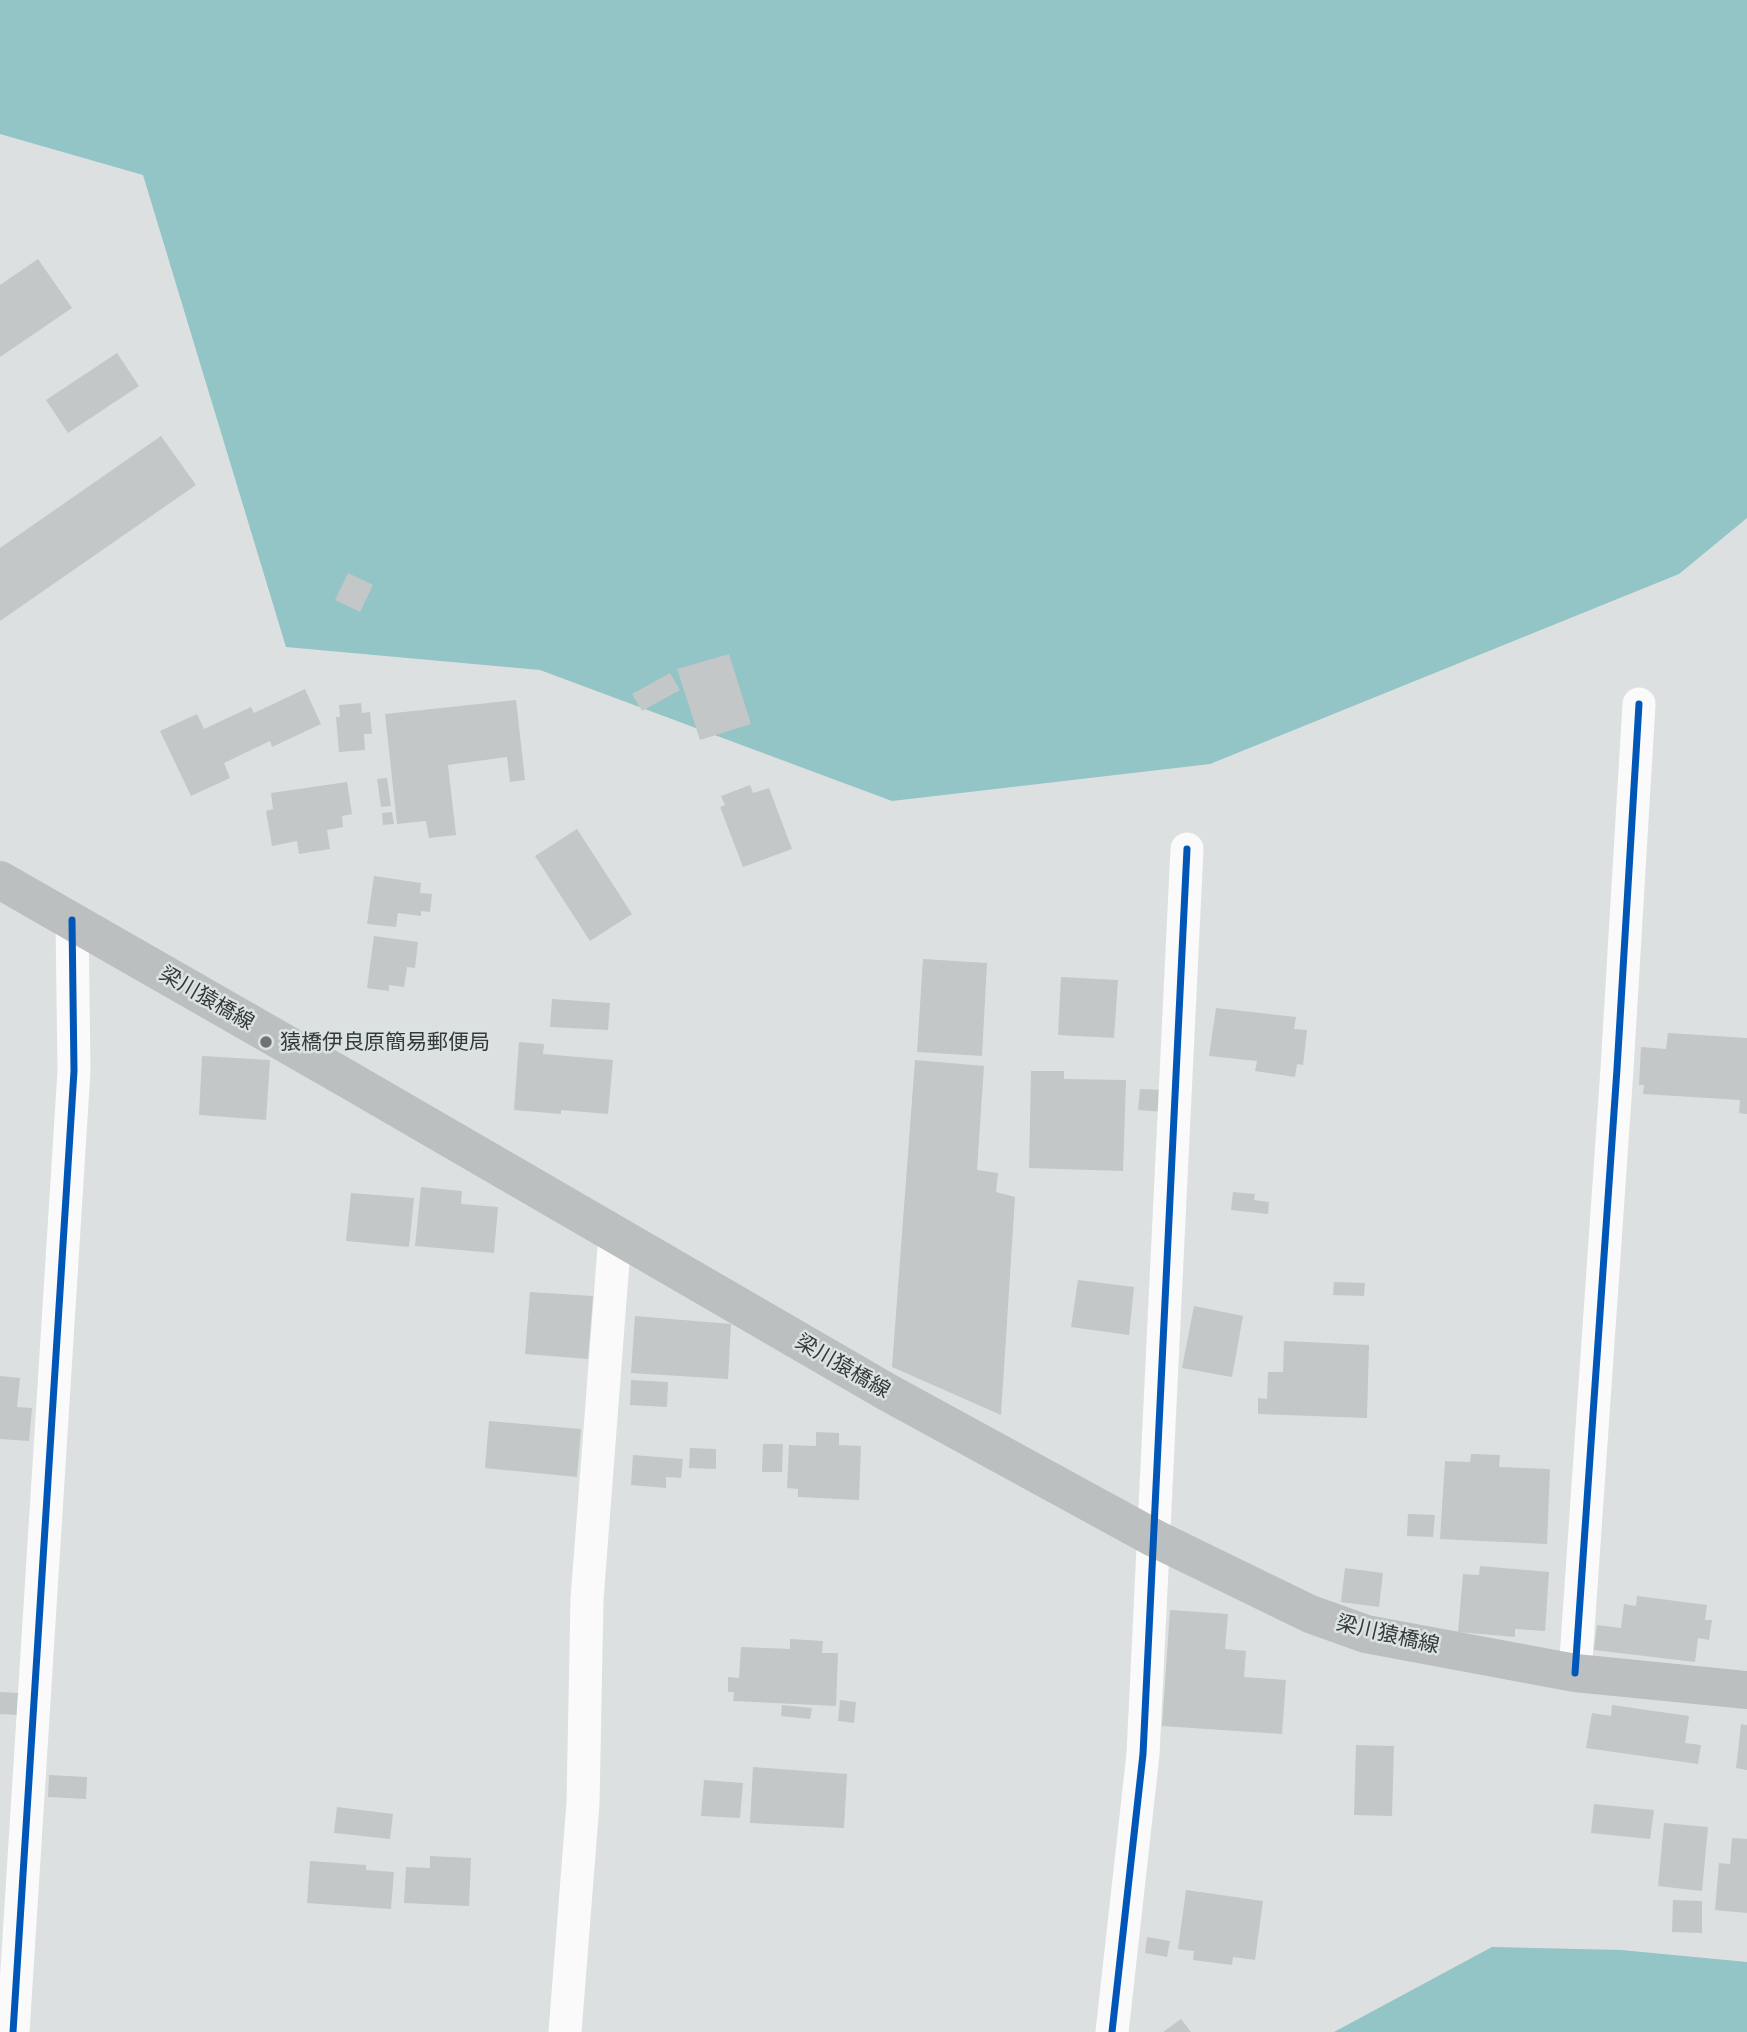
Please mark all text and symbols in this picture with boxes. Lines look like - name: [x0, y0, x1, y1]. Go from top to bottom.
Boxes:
- street label: 梁川猿橋線: [155, 961, 259, 1035]
- place label: 猿橋伊良原簡易郵便局: [280, 1029, 490, 1055]
- marker: 猿橋伊良原簡易郵便局: [258, 1034, 274, 1050]
- street label: 梁川猿橋線: [791, 1329, 895, 1403]
- street label: 梁川猿橋線: [1334, 1610, 1442, 1658]

